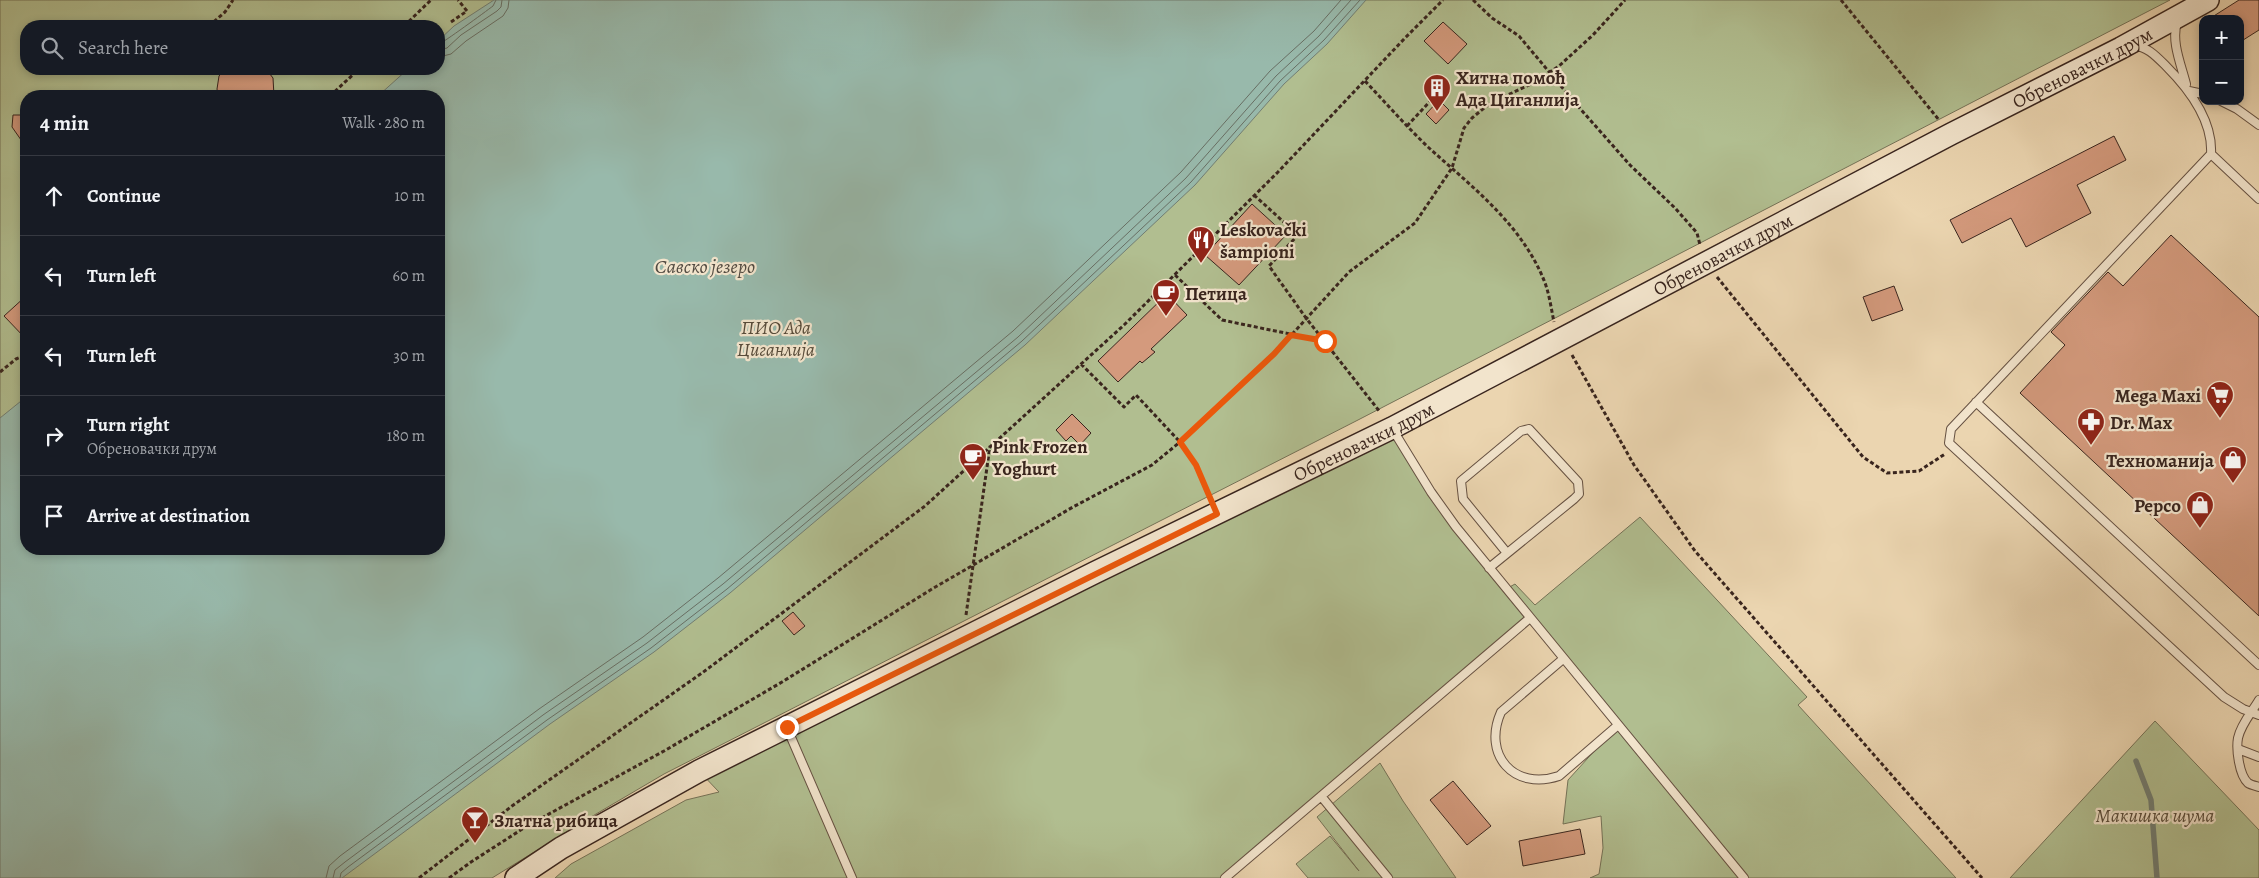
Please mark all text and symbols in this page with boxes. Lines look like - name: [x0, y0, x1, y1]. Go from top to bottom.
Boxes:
- map controls: [2199, 15, 2244, 105]
- button: +: [2199, 15, 2244, 60]
- search box: [20, 20, 445, 75]
- street label: Обреновачки друм: [2008, 21, 2157, 115]
- icon: search: [38, 34, 66, 62]
- text: Search here: [78, 35, 168, 61]
- button: −: [2199, 60, 2244, 105]
- place label: Хитна помоћ Ада Циганлија: [1455, 65, 1580, 113]
- building icon: Хитна помоћ Ада Циганлија: [1422, 73, 1452, 112]
- text: 4 min: [40, 109, 89, 137]
- text: Walk · 280 m: [342, 112, 425, 134]
- icon: ahead: [40, 182, 68, 210]
- text: Continue: [87, 183, 161, 209]
- text: 10 m: [395, 185, 425, 207]
- street label: Обреновачки друм: [1649, 207, 1798, 302]
- place label: Leskovački šampioni: [1220, 217, 1307, 265]
- restaurant icon: Leskovački šampioni: [1186, 225, 1216, 264]
- water label: Савско језеро: [655, 253, 755, 280]
- icon: left: [40, 262, 68, 290]
- text: Turn left: [87, 263, 156, 289]
- text: 60 m: [393, 265, 425, 287]
- cafe icon: Петица: [1151, 278, 1181, 317]
- place label: Петица: [1185, 281, 1248, 307]
- park label: ПИО Ада Циганлија: [737, 315, 815, 363]
- route start: [1314, 330, 1337, 353]
- icon: left: [40, 342, 68, 370]
- text: Turn left: [87, 343, 156, 369]
- text: 30 m: [393, 345, 425, 367]
- supermarket icon: Mega Maxi: [2205, 380, 2235, 419]
- place label: Mega Maxi: [2115, 383, 2201, 409]
- street label: Обреновачки друм: [1289, 396, 1439, 488]
- pharmacy icon: Dr. Max: [2076, 407, 2106, 446]
- place label: Dr. Max: [2110, 410, 2173, 436]
- text: Turn right: [87, 412, 169, 438]
- icon: right: [40, 422, 68, 450]
- text: 180 m: [387, 425, 425, 447]
- place label: Pink Frozen Yoghurt: [991, 434, 1088, 482]
- text: Обреновачки друм: [87, 438, 217, 460]
- cafe icon: Pink Frozen Yoghurt: [958, 442, 988, 481]
- shop icon: Техноманија: [2218, 445, 2248, 484]
- place label: Техноманија: [2106, 448, 2215, 474]
- shop icon: Pepco: [2185, 490, 2215, 529]
- place label: Pepco: [2134, 493, 2181, 519]
- icon: arrive: [40, 502, 68, 530]
- text: Arrive at destination: [87, 503, 250, 529]
- route end: [776, 716, 799, 739]
- park label: Макишка шума: [2096, 803, 2215, 829]
- bar icon: Златна рибица: [460, 805, 490, 844]
- place label: Златна рибица: [494, 808, 619, 834]

